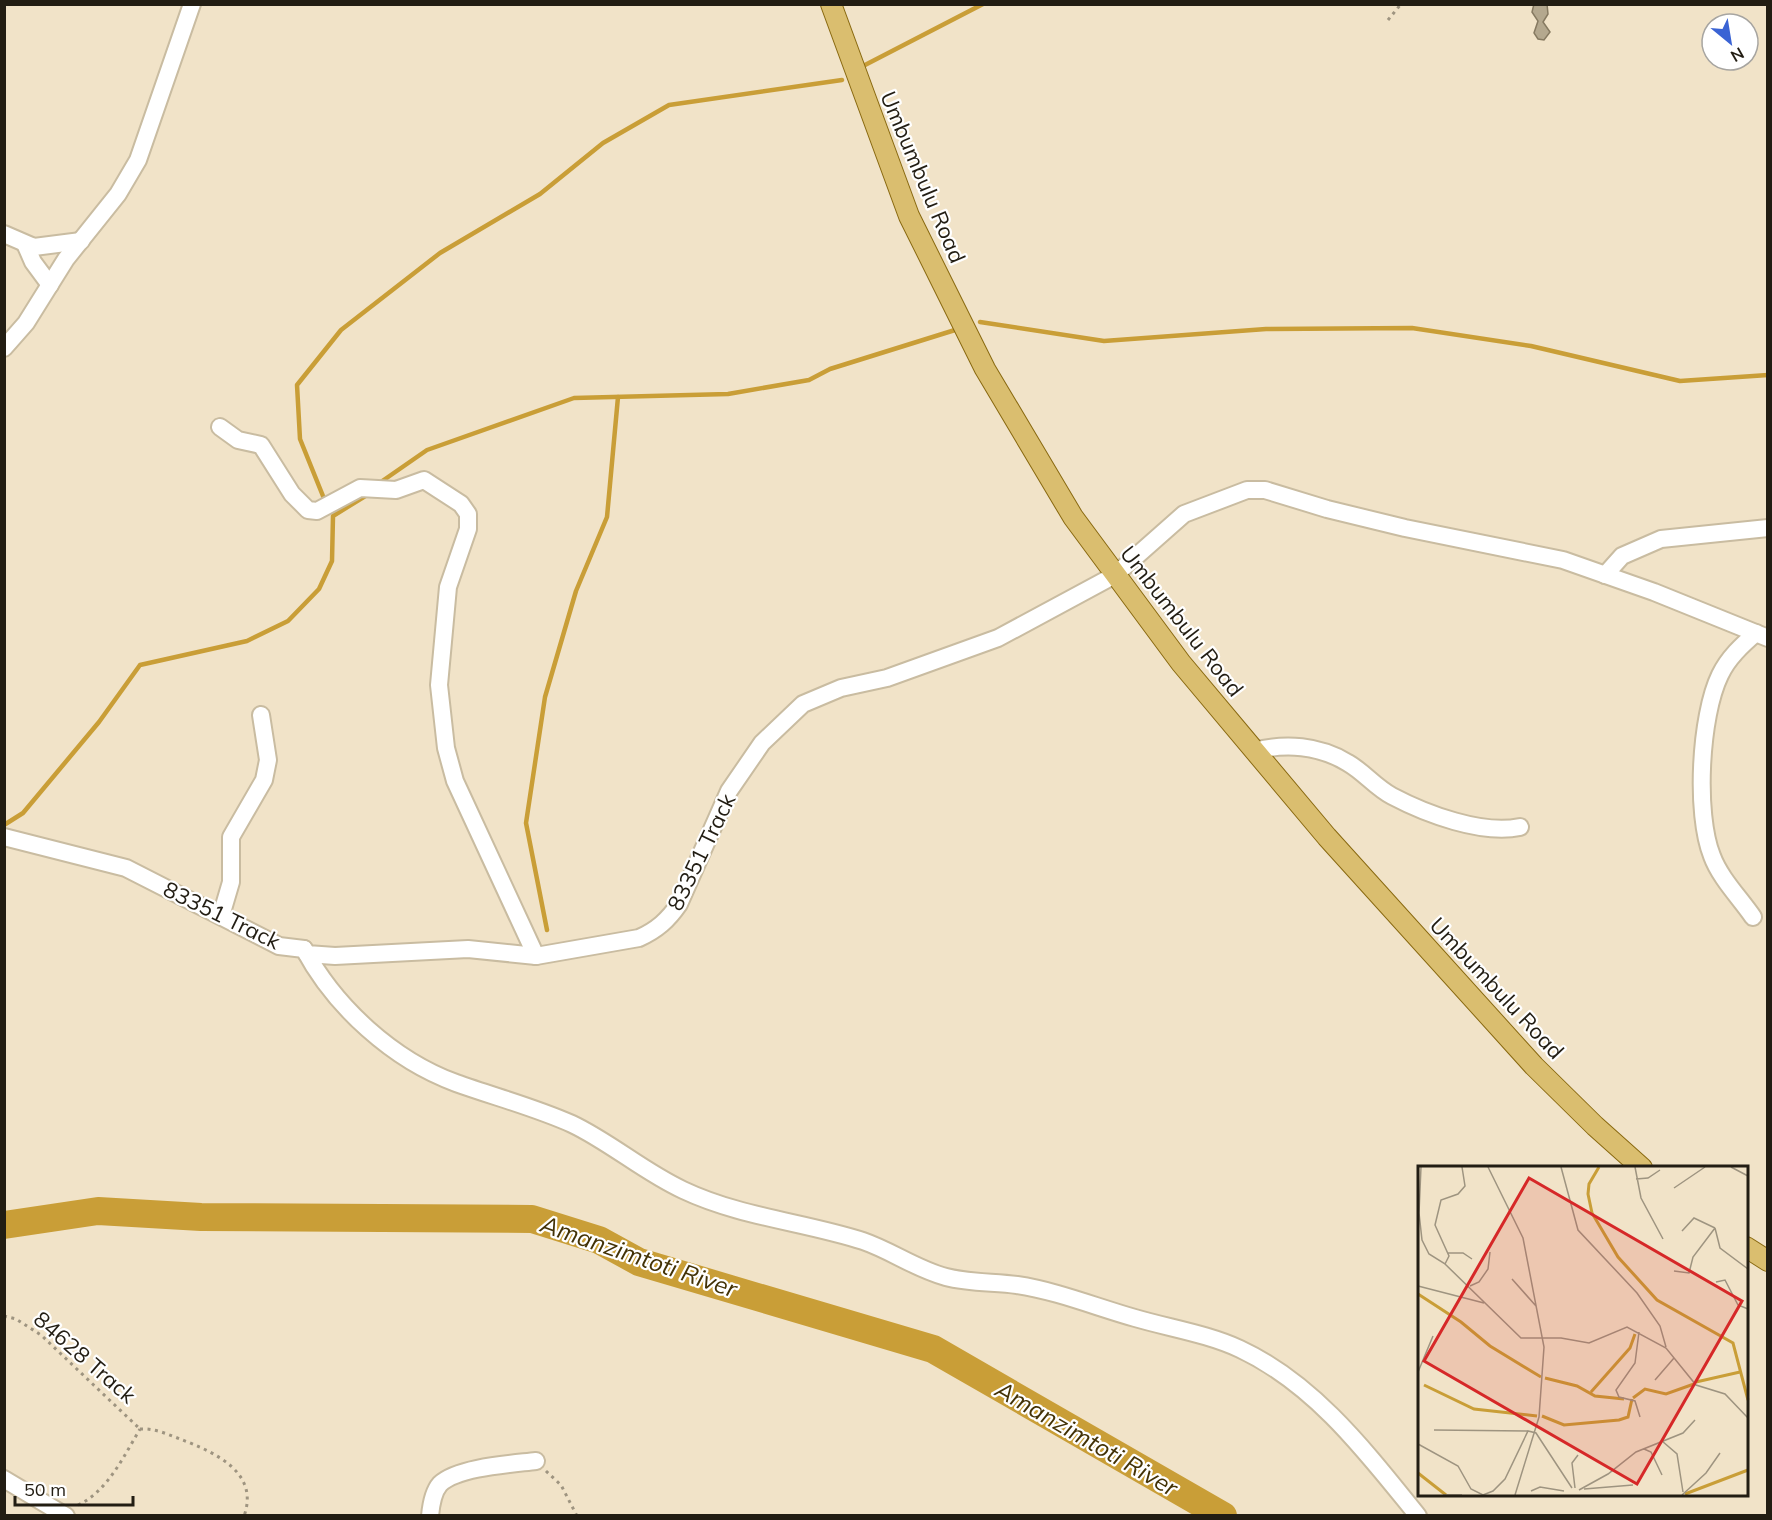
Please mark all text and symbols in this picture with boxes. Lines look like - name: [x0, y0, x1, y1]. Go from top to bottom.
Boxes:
- north arrow: [1700, 12, 1760, 72]
- text: N: [1727, 43, 1748, 67]
- street label: Umbumbulu Road: [874, 87, 972, 267]
- street label: Umbumbulu Road: [1114, 540, 1250, 702]
- street label: 83351 Track: [661, 788, 742, 915]
- street label: 83351 Track: [159, 875, 286, 956]
- street label: Umbumbulu Road: [1424, 911, 1570, 1065]
- inset map: [1418, 1166, 1748, 1496]
- water label: Amanzimtoti River: [536, 1208, 742, 1304]
- street label: 84628 Track: [28, 1305, 142, 1410]
- water label: Amanzimtoti River: [990, 1373, 1185, 1503]
- scale bar: [15, 1469, 134, 1507]
- text: 50 m: [24, 1478, 66, 1501]

